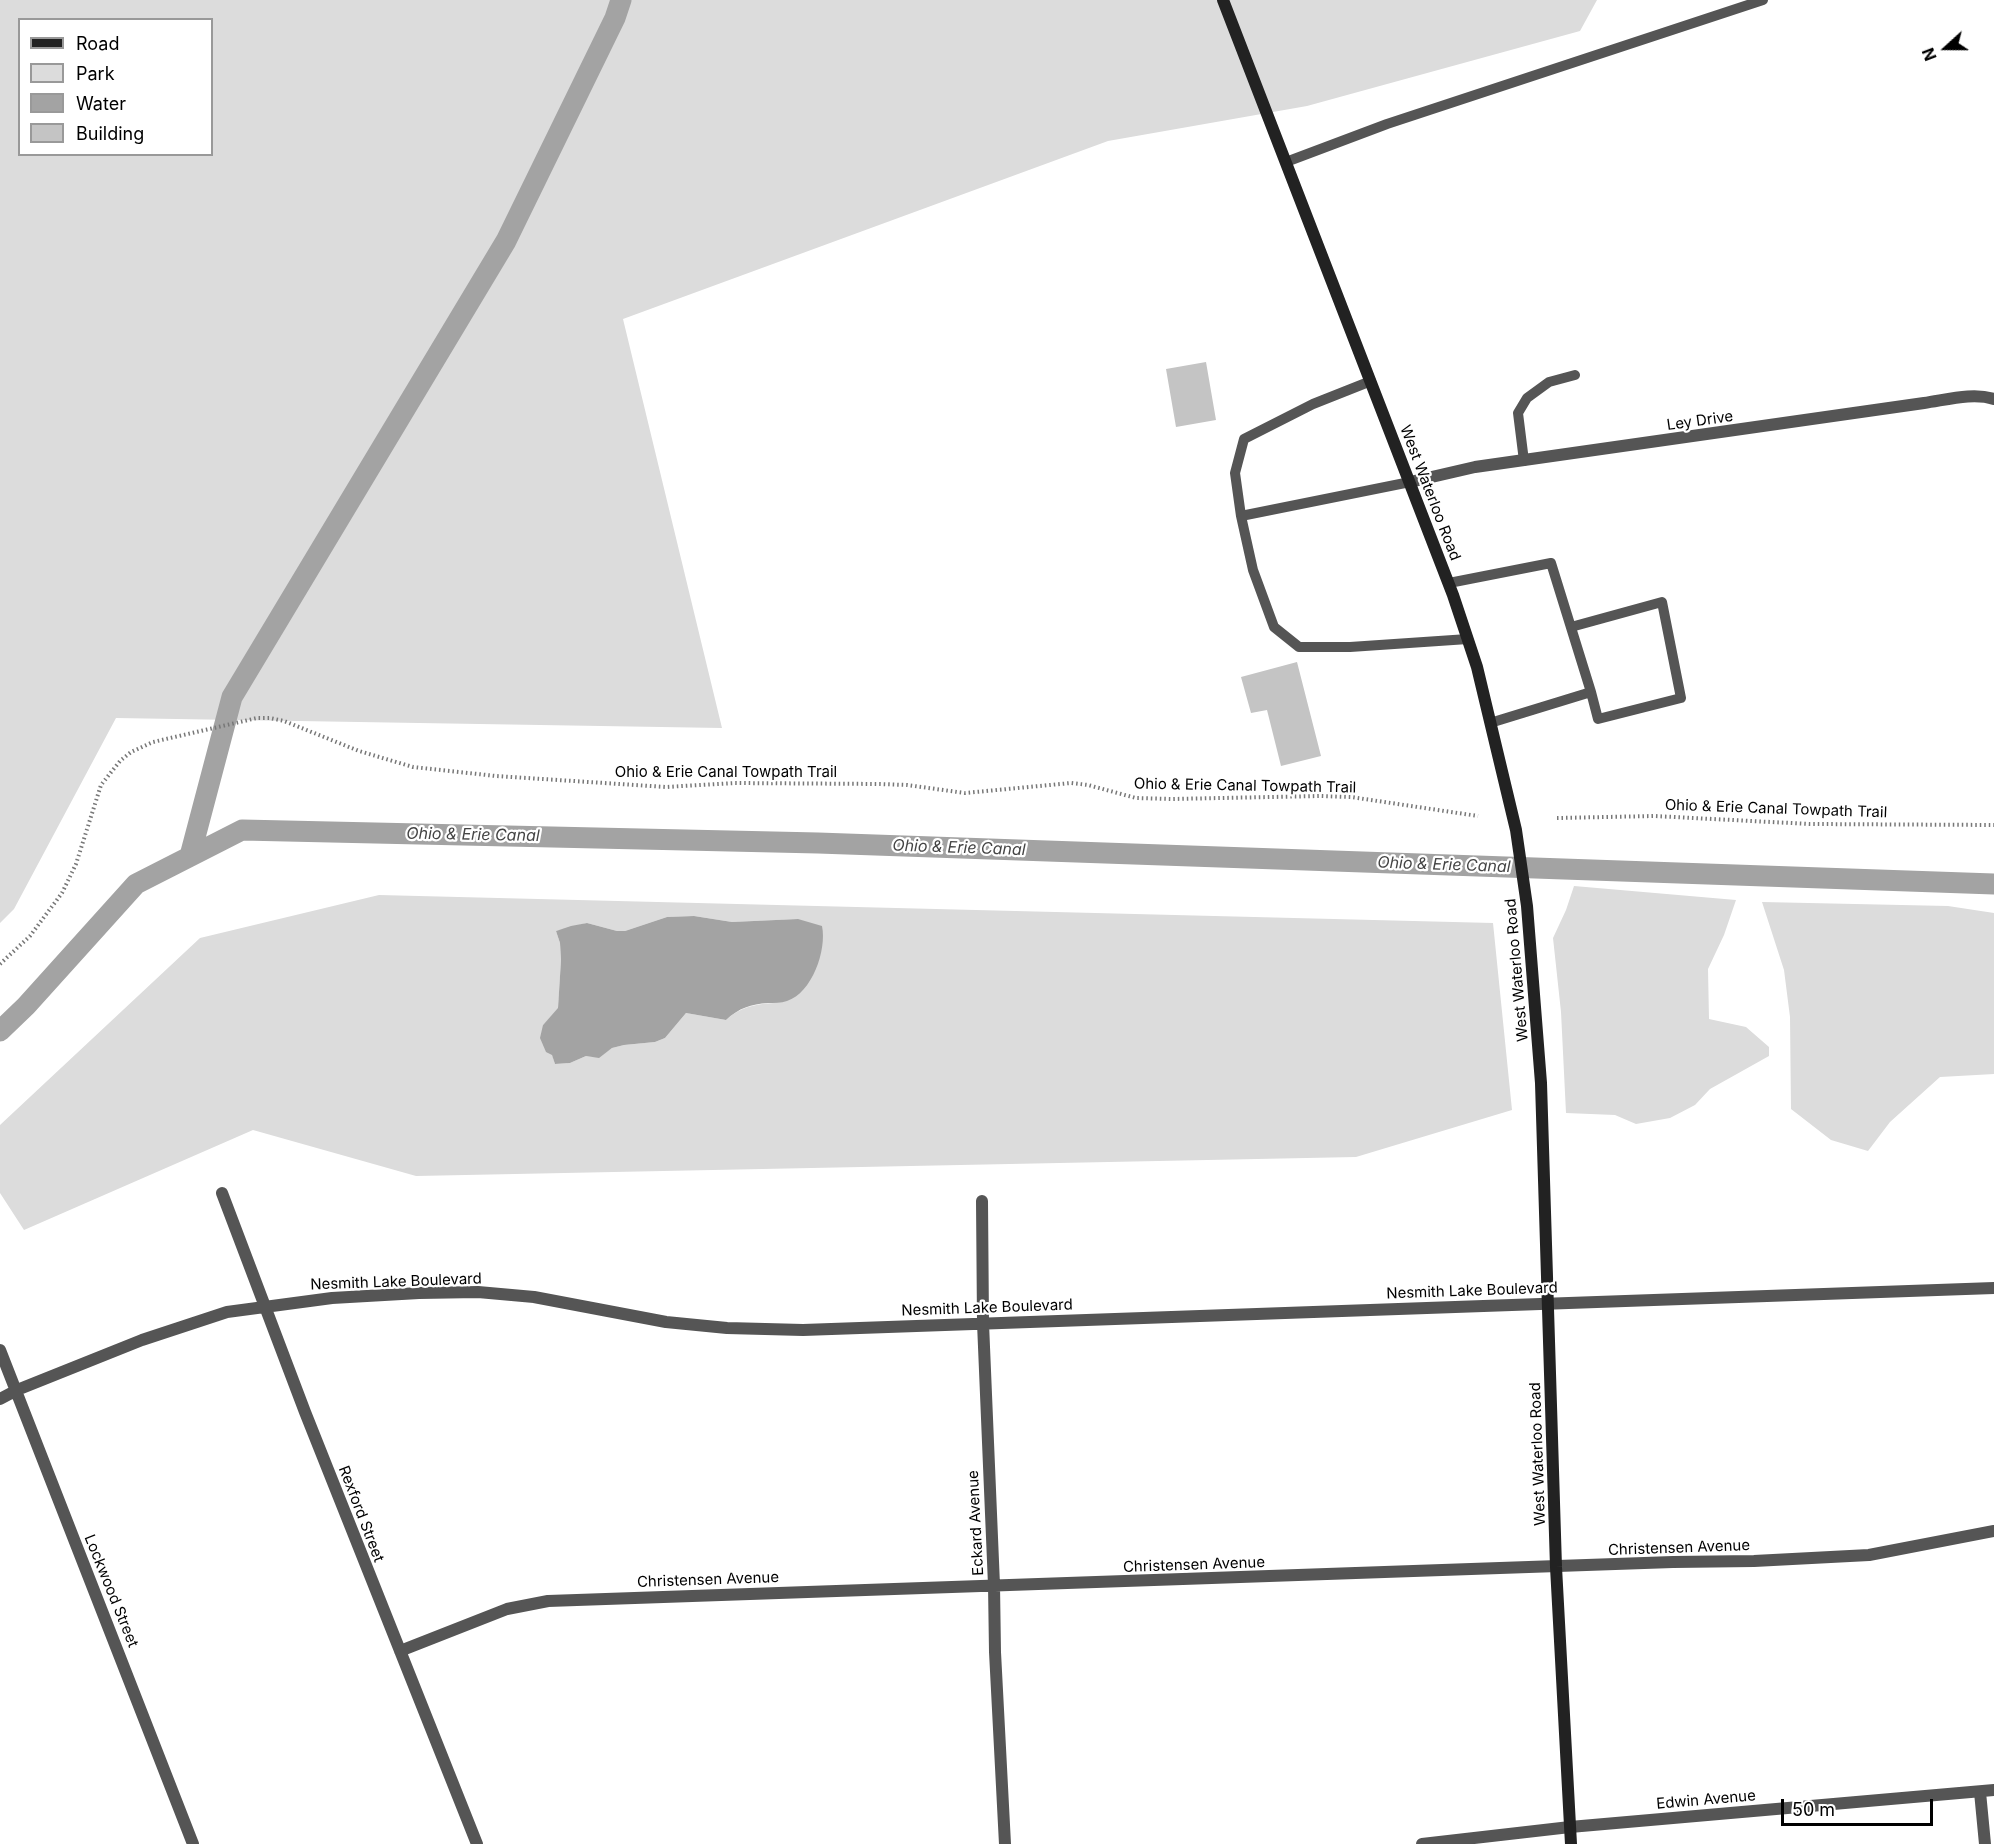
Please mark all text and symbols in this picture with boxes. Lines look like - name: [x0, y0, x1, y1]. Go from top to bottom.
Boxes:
- legend: [18, 18, 213, 156]
- north arrow: [1916, 18, 1976, 78]
- text: Road: [76, 33, 119, 54]
- text: N: [1918, 45, 1941, 64]
- text: Park: [76, 63, 115, 84]
- text: Water: [76, 93, 126, 114]
- text: Building: [76, 123, 144, 144]
- street label: Ley Drive: [1666, 407, 1734, 435]
- street label: West Waterloo Road: [1396, 423, 1464, 563]
- street label: Ohio & Erie Canal Towpath Trail: [615, 763, 837, 781]
- street label: Ohio & Erie Canal Towpath Trail: [1134, 775, 1356, 797]
- street label: Ohio & Erie Canal Towpath Trail: [1665, 796, 1887, 822]
- water label: Ohio & Erie Canal: [406, 824, 540, 846]
- water label: Ohio & Erie Canal: [892, 836, 1026, 860]
- water label: Ohio & Erie Canal: [1377, 853, 1511, 877]
- street label: West Waterloo Road: [1502, 898, 1532, 1042]
- street label: Nesmith Lake Boulevard: [310, 1270, 482, 1294]
- street label: Nesmith Lake Boulevard: [1386, 1279, 1558, 1303]
- street label: Nesmith Lake Boulevard: [901, 1296, 1073, 1320]
- street label: West Waterloo Road: [1526, 1382, 1550, 1526]
- street label: Rexford Street: [334, 1463, 388, 1565]
- street label: Eckard Avenue: [964, 1470, 988, 1576]
- street label: Lockwood Street: [80, 1532, 142, 1650]
- street label: Christensen Avenue: [1608, 1537, 1750, 1559]
- street label: Christensen Avenue: [1123, 1554, 1265, 1576]
- street label: Christensen Avenue: [637, 1569, 779, 1591]
- street label: Edwin Avenue: [1655, 1787, 1757, 1813]
- scale bar: [1784, 1787, 1936, 1825]
- text: 50 m: [1792, 1799, 1835, 1820]

